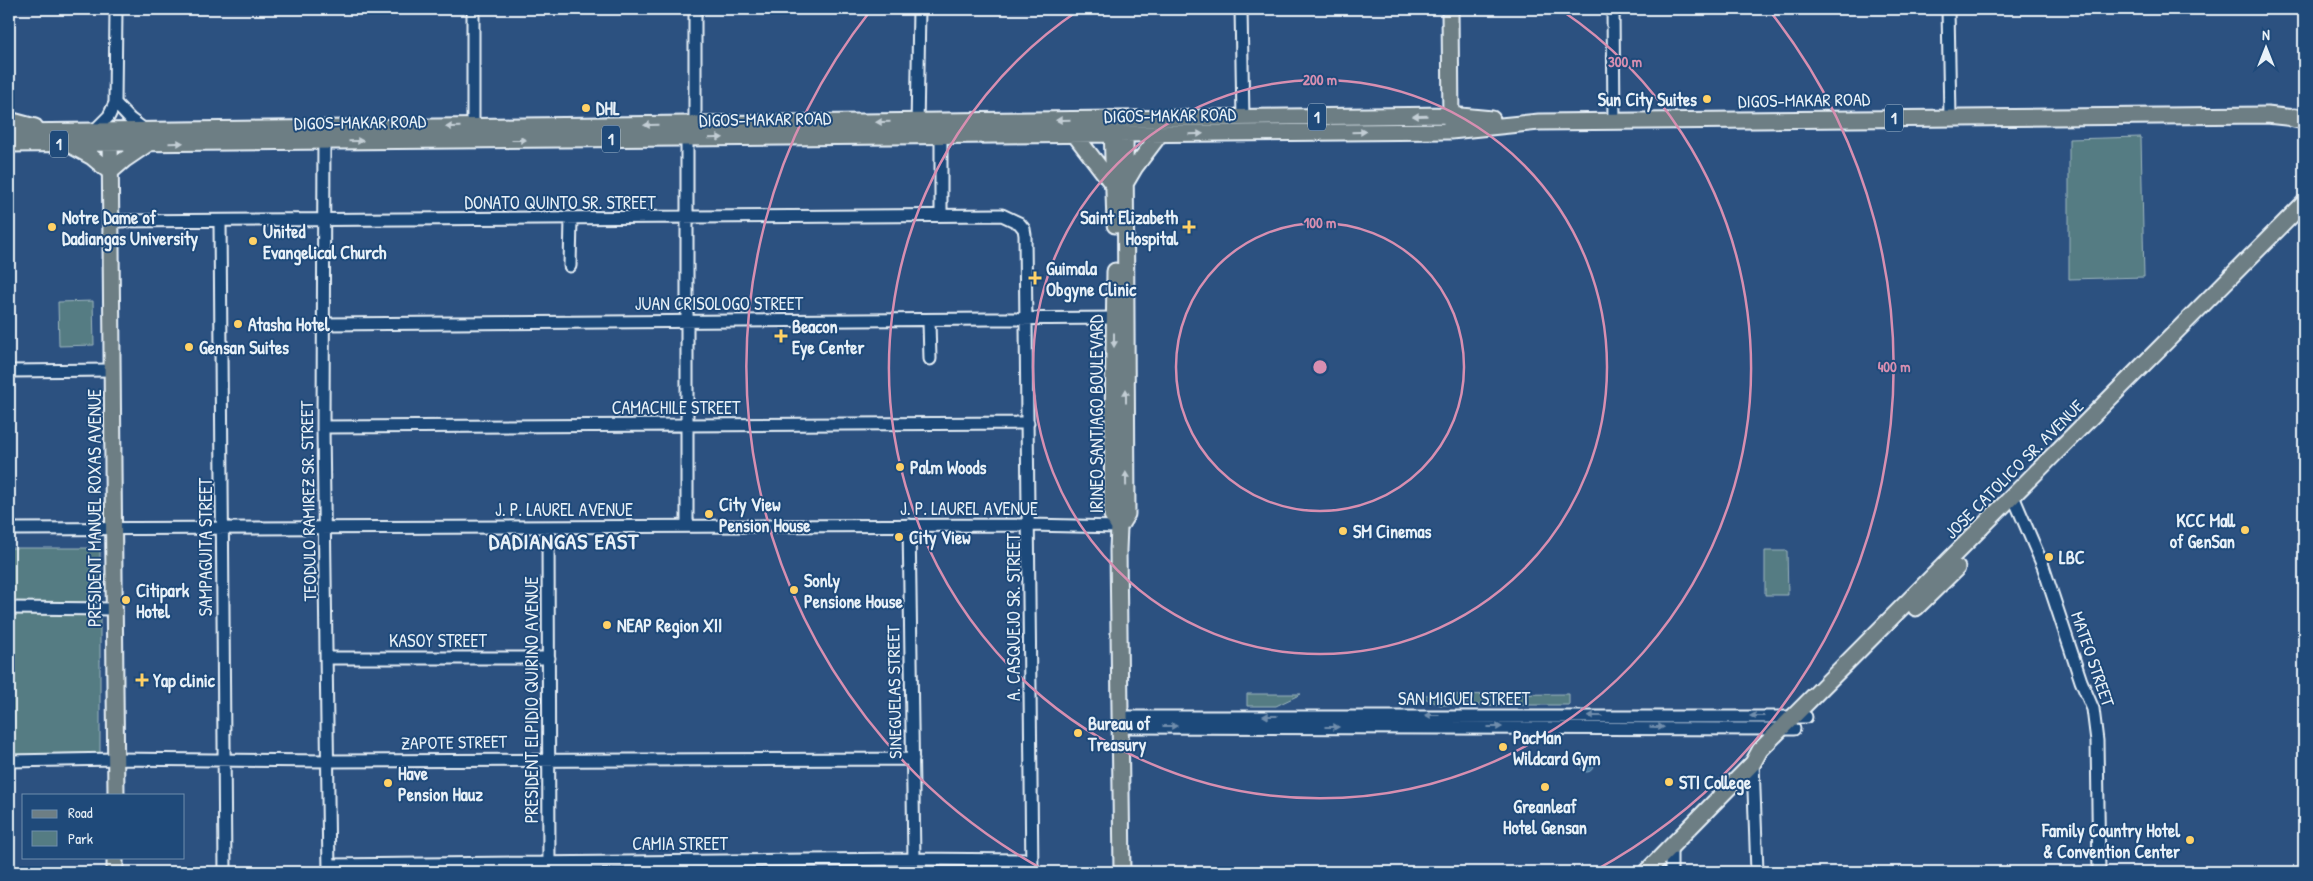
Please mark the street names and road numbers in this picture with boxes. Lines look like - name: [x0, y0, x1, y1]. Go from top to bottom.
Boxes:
- street label: DIGOS-MAKAR ROAD: [1738, 86, 1871, 114]
- street label: DIGOS-MAKAR ROAD: [1104, 101, 1237, 129]
- road number: 1: [1308, 104, 1326, 130]
- street label: DIGOS-MAKAR ROAD: [699, 105, 832, 133]
- road number: 1: [1885, 105, 1903, 132]
- street label: DIGOS-MAKAR ROAD: [294, 108, 427, 136]
- road number: 1: [602, 126, 620, 152]
- road number: 1: [50, 130, 68, 158]
- street label: DONATO QUINTO SR. STREET: [464, 190, 656, 215]
- street label: JUAN CRISOLOGO STREET: [635, 291, 804, 316]
- street label: IRINEO SANTIAGO BOULEVARD: [1084, 314, 1109, 513]
- street label: PRESIDENT MANUEL ROXAS AVENUE: [82, 389, 107, 627]
- street label: JOSE CATOLICO SR. AVENUE: [1939, 394, 2089, 544]
- street label: CAMACHILE STREET: [612, 395, 741, 420]
- street label: TEODULO RAMIREZ SR. STREET: [294, 400, 322, 601]
- street label: SAMPAGUITA STREET: [193, 477, 218, 616]
- street label: J. P. LAUREL AVENUE: [900, 496, 1038, 521]
- street label: J. P. LAUREL AVENUE: [495, 497, 633, 522]
- street label: A. CASQUEJO SR. STREET: [1001, 533, 1026, 701]
- street label: PRESIDENT ELPIDIO QUIRINO AVENUE: [519, 577, 544, 823]
- street label: MATEO STREET: [2065, 608, 2121, 711]
- street label: SINEGUELAS STREET: [880, 624, 908, 759]
- street label: KASOY STREET: [389, 628, 487, 653]
- street label: SAN MIGUEL STREET: [1398, 686, 1531, 711]
- street label: ZAPOTE STREET: [401, 729, 508, 755]
- street label: CAMIA STREET: [632, 831, 728, 856]

